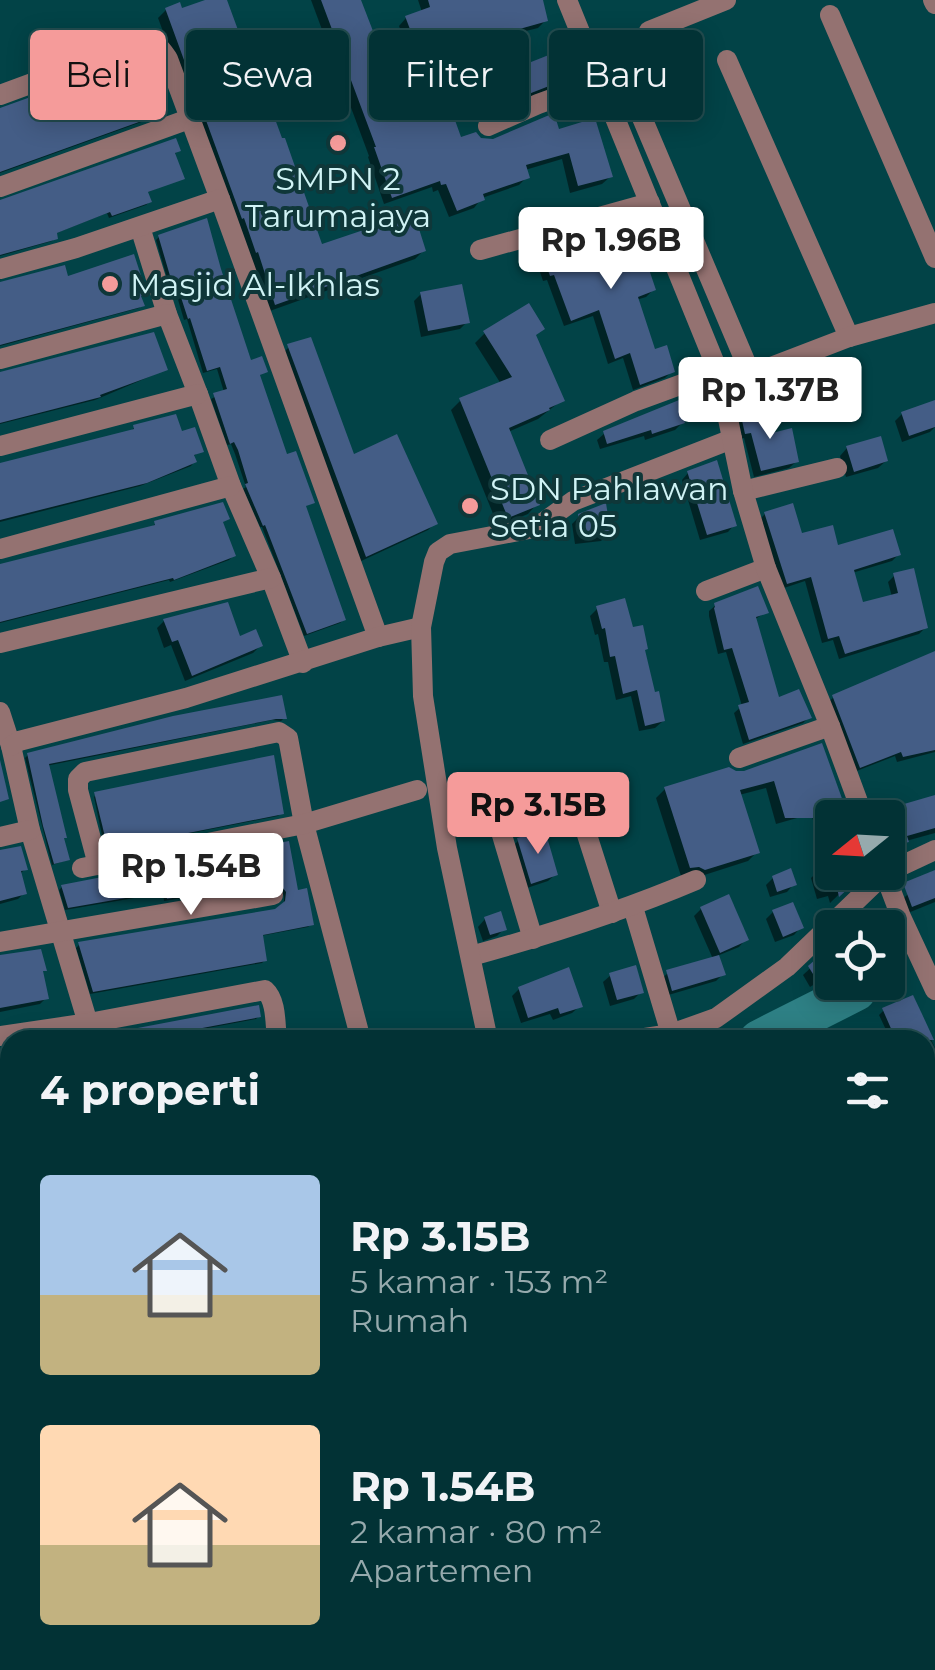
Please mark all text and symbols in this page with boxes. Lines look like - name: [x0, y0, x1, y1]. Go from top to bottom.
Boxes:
- chip: Beli: [30, 30, 166, 120]
- chip: Sewa: [186, 30, 349, 120]
- chip: Filter: [369, 30, 529, 120]
- chip: Baru: [549, 30, 703, 120]
- marker: SMPN 2 Tarumajaya: [327, 132, 349, 154]
- place label: SMPN 2 Tarumajaya: [245, 159, 431, 235]
- pin: Rp 1.96B: [508, 207, 714, 292]
- text: Rp 1.96B: [541, 220, 681, 259]
- place label: Masjid Al-Ikhlas: [130, 265, 380, 304]
- marker: Masjid Al-Ikhlas: [99, 273, 121, 295]
- pin: Rp 1.37B: [667, 357, 873, 442]
- text: Rp 1.37B: [701, 370, 839, 409]
- place label: SDN Pahlawan Setia 05: [490, 469, 729, 545]
- marker: SDN Pahlawan Setia 05: [459, 495, 481, 517]
- pin: Rp 3.15B: [435, 772, 641, 857]
- text: Rp 3.15B: [469, 785, 607, 824]
- north arrow: [815, 800, 905, 890]
- map controls: [815, 800, 905, 1000]
- pin: Rp 1.54B: [88, 833, 294, 918]
- text: Rp 1.54B: [120, 846, 262, 885]
- button: locate: [815, 910, 905, 1000]
- icon: filters: [840, 1063, 895, 1118]
- text: 4 properti: [40, 1064, 260, 1116]
- text: Rp 3.15B: [350, 1210, 531, 1262]
- icon: home: [120, 1215, 240, 1335]
- text: 5 kamar · 153 m²: [350, 1262, 608, 1301]
- text: Rumah: [350, 1301, 469, 1340]
- text: Rp 1.54B: [350, 1460, 535, 1512]
- icon: home: [120, 1465, 240, 1585]
- text: 2 kamar · 80 m²: [350, 1512, 602, 1551]
- text: Apartemen: [350, 1551, 533, 1590]

